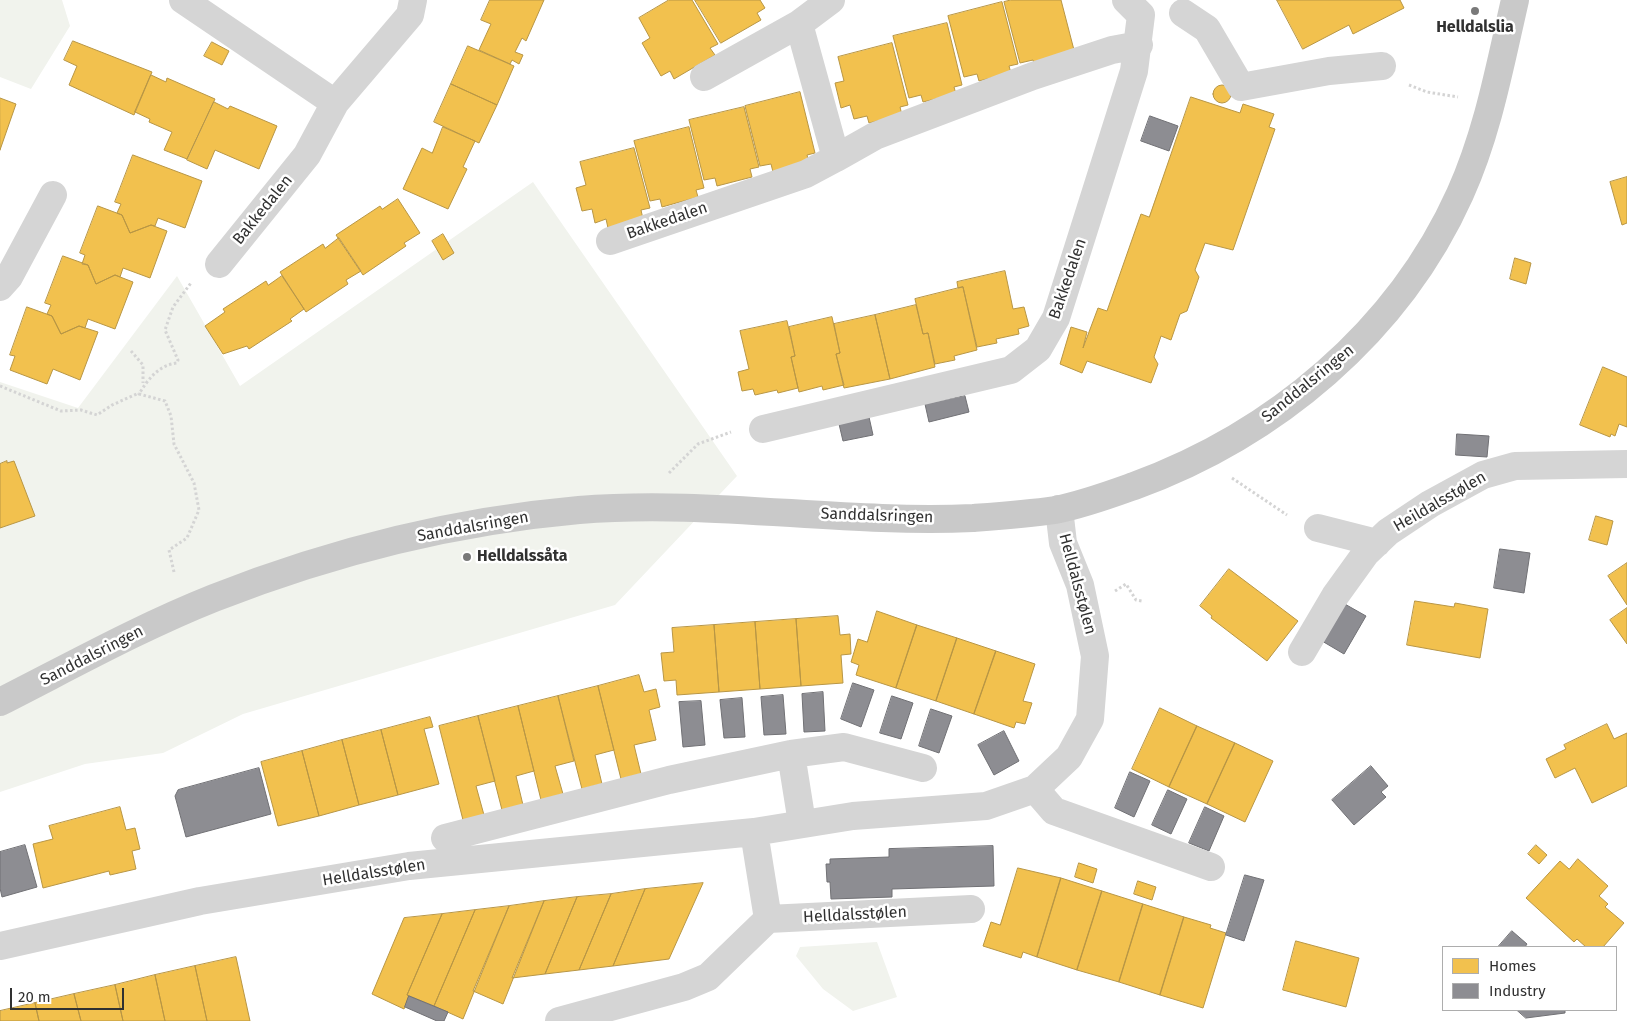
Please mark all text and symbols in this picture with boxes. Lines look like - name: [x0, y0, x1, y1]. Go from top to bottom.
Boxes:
- marker: Helldalslia: [1469, 5, 1481, 17]
- place label: Helldalslia: [1436, 18, 1514, 38]
- street label: Bakkedalen: [229, 171, 297, 249]
- street label: Bakkedalen: [624, 198, 710, 244]
- street label: Bakkedalen: [1045, 236, 1091, 322]
- street label: Sanddalsringen: [1258, 341, 1358, 427]
- street label: Heildalsstølen: [1390, 468, 1490, 536]
- street label: Sanddalsringen: [820, 504, 934, 528]
- street label: Sanddalsringen: [416, 508, 530, 546]
- street label: Helldalsstølen: [1054, 531, 1100, 637]
- place label: Helldalssåta: [477, 547, 568, 567]
- marker: Helldalssåta: [461, 551, 473, 563]
- street label: Sanddalsringen: [37, 622, 147, 690]
- street label: Helldalsstølen: [321, 855, 427, 891]
- street label: Helldalsstølen: [803, 903, 907, 927]
- legend: [1442, 946, 1617, 1011]
- text: Homes: [1489, 957, 1536, 975]
- scale bar: [12, 978, 126, 1010]
- text: Industry: [1489, 982, 1546, 1000]
- text: 20 m: [18, 988, 51, 1006]

